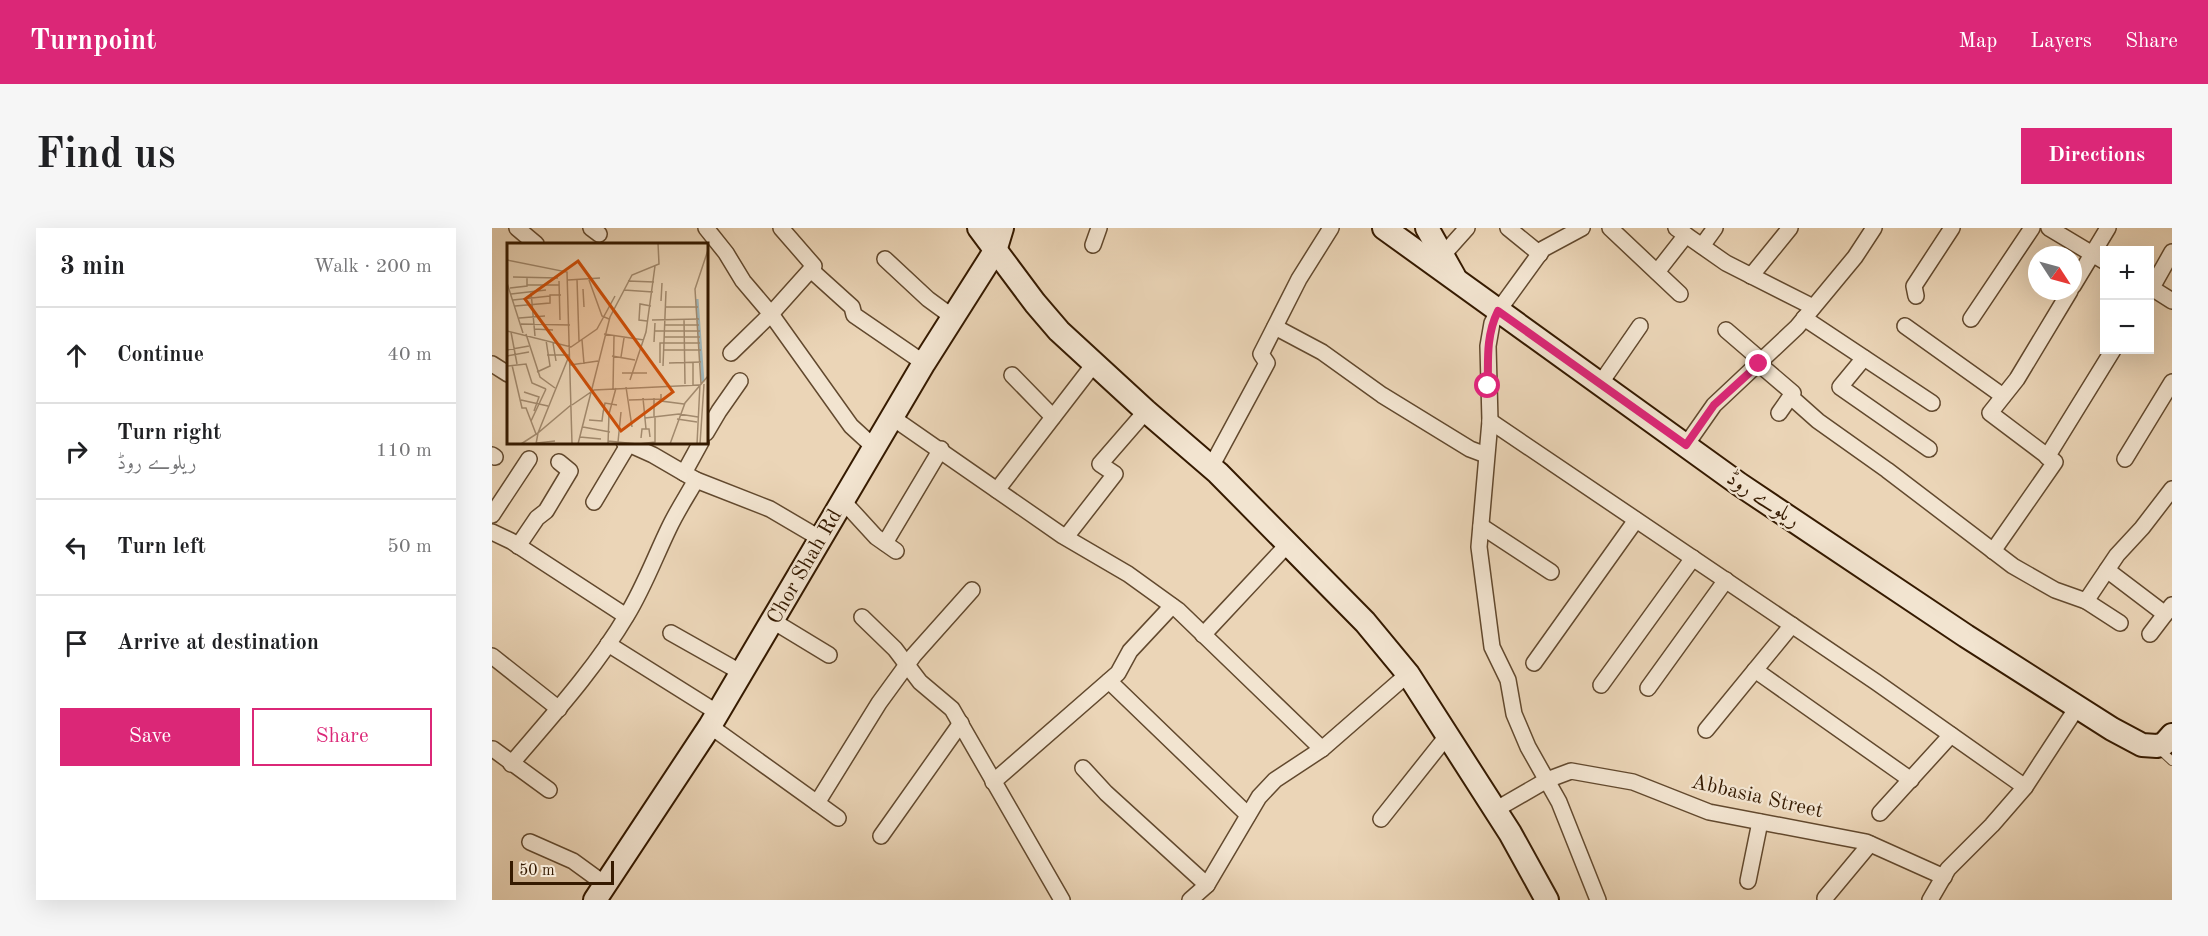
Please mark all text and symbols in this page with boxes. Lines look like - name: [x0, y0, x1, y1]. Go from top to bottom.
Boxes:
- text: Turnpoint: [30, 28, 157, 56]
- text: Map: [1958, 31, 1997, 52]
- text: Layers: [2030, 31, 2092, 52]
- text: Share: [2125, 31, 2178, 52]
- button: Directions: [2021, 128, 2172, 184]
- text: Find us: [36, 135, 175, 177]
- inset map: [507, 243, 708, 444]
- north arrow: [2028, 246, 2082, 300]
- map controls: [2100, 246, 2154, 354]
- button: +: [2100, 246, 2154, 300]
- text: 3 min: [60, 254, 125, 280]
- text: Walk · 200 m: [313, 257, 432, 277]
- button: −: [2100, 300, 2154, 354]
- icon: ahead: [60, 339, 93, 372]
- text: Continue: [117, 344, 204, 366]
- text: 40 m: [387, 345, 432, 365]
- route end: [1745, 350, 1771, 376]
- route start: [1474, 372, 1500, 398]
- text: Turn right: [117, 422, 221, 444]
- icon: right: [60, 435, 93, 468]
- text: 110 m: [376, 441, 432, 461]
- text: ریلوے روڈ: [117, 454, 196, 474]
- street label: ریلوے روڈ: [1722, 466, 1805, 533]
- street label: Chor Shah Rd: [764, 506, 846, 628]
- icon: left: [60, 531, 93, 564]
- text: Turn left: [117, 536, 206, 558]
- text: 50 m: [387, 537, 432, 557]
- icon: arrive: [60, 627, 93, 660]
- text: Arrive at destination: [117, 632, 319, 654]
- button: Save: [60, 708, 240, 766]
- button: Share: [252, 708, 432, 766]
- street label: Abbasia Street: [1689, 772, 1825, 822]
- scale bar: [510, 858, 614, 886]
- text: 50 m: [519, 863, 555, 879]

